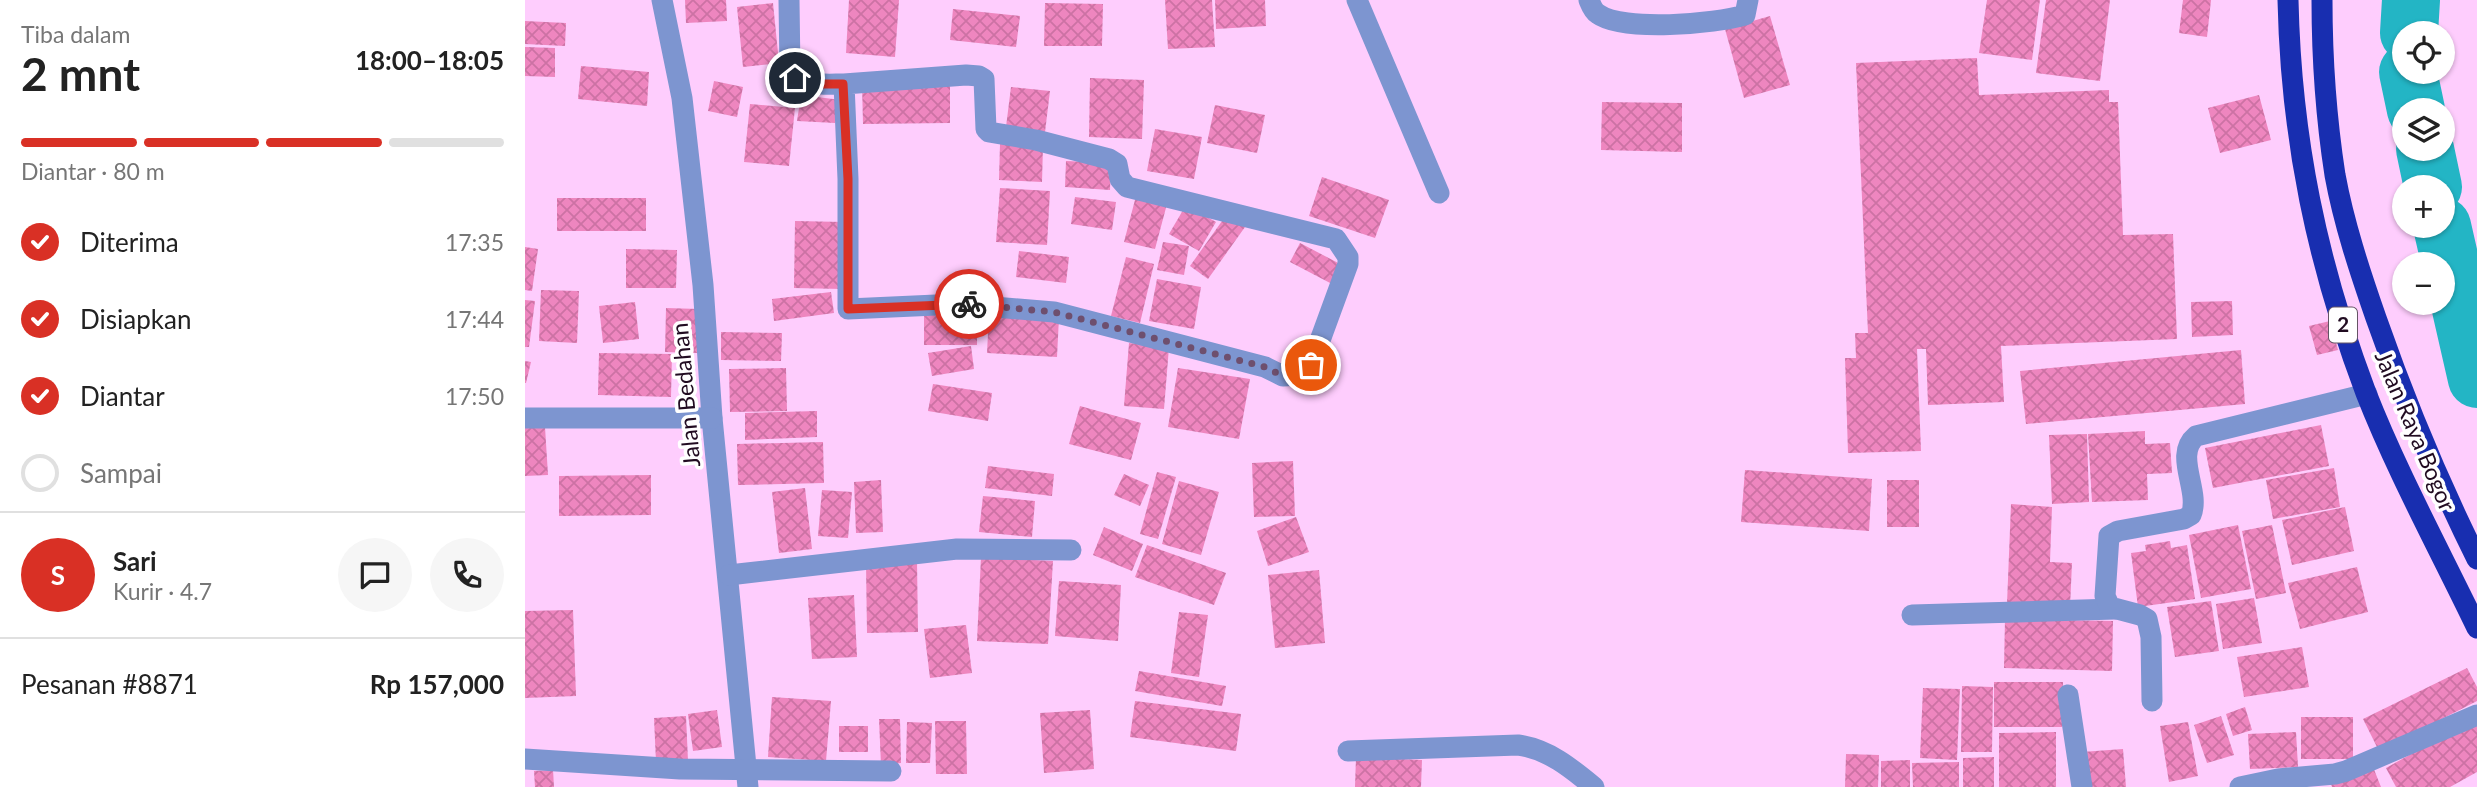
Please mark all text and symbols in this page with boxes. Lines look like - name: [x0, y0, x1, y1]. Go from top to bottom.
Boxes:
- text: Tiba dalam: [21, 20, 130, 48]
- map controls: [2392, 21, 2455, 315]
- button: locate: [2392, 21, 2455, 84]
- text: 18:00–18:05: [355, 44, 504, 76]
- text: 2 mnt: [21, 46, 140, 101]
- pin: [765, 48, 825, 108]
- icon: home: [776, 59, 814, 97]
- button: layers: [2392, 98, 2455, 161]
- text: Diantar · 80 m: [21, 157, 165, 185]
- button: +: [2392, 175, 2455, 238]
- icon: check: [21, 223, 59, 261]
- text: Diterima: [80, 226, 179, 258]
- text: 17:35: [445, 228, 504, 256]
- button: −: [2392, 252, 2455, 315]
- courier: [934, 269, 1004, 339]
- icon: bike: [950, 285, 988, 323]
- icon: check: [21, 300, 59, 338]
- text: Disiapkan: [80, 303, 191, 335]
- text: 17:44: [445, 305, 504, 333]
- road number: 2: [2329, 308, 2357, 342]
- street label: Jalan Bedahan: [665, 322, 705, 468]
- pin: [1281, 335, 1341, 395]
- icon: bag: [1292, 346, 1330, 384]
- street label: Jalan Raya Bogor: [2370, 346, 2463, 516]
- icon: check: [21, 377, 59, 415]
- text: Diantar: [80, 380, 165, 412]
- text: 17:50: [445, 382, 504, 410]
- text: Sampai: [80, 457, 162, 489]
- button: chat: [338, 538, 412, 612]
- button: phone: [430, 538, 504, 612]
- text: Sari: [113, 545, 157, 577]
- text: S: [51, 559, 65, 591]
- text: Kurir · 4.7: [113, 577, 212, 605]
- text: Pesanan #8871: [21, 668, 198, 700]
- text: Rp 157,000: [370, 668, 504, 700]

